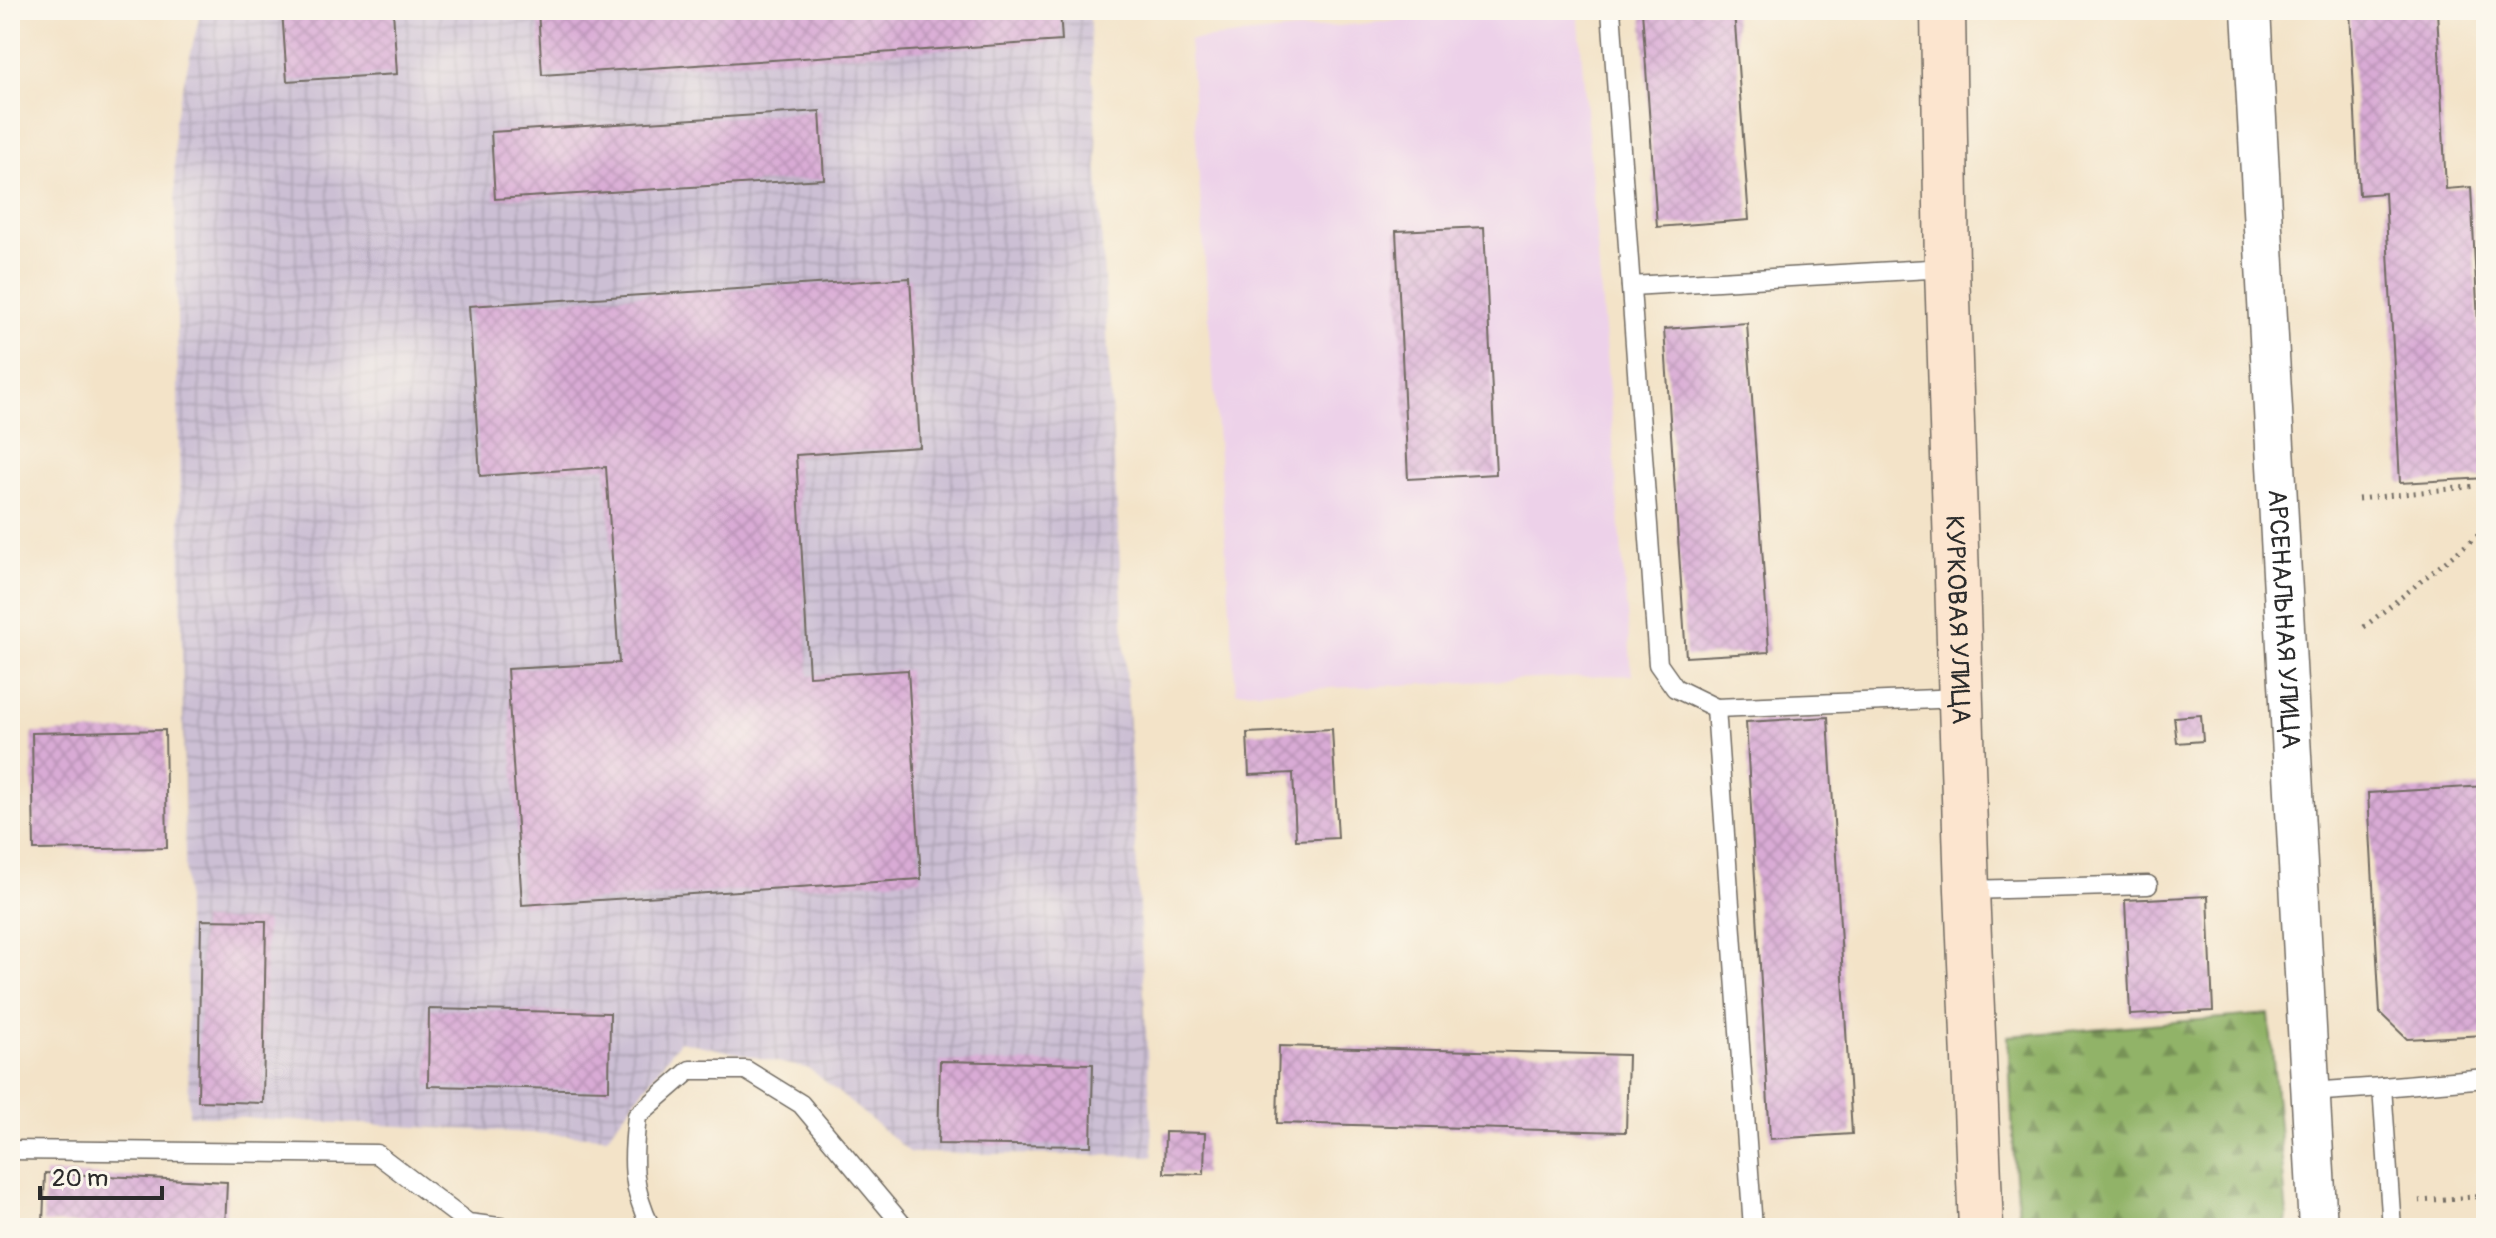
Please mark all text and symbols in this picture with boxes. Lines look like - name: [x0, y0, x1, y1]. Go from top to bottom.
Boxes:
- street label: АРСЕНАЛЬНАЯ УЛИЦА: [2260, 488, 2307, 750]
- street label: КУРКОВАЯ УЛИЦА: [1938, 515, 1977, 725]
- scale bar: [40, 1150, 162, 1200]
- text: 20 m: [52, 1164, 108, 1193]

